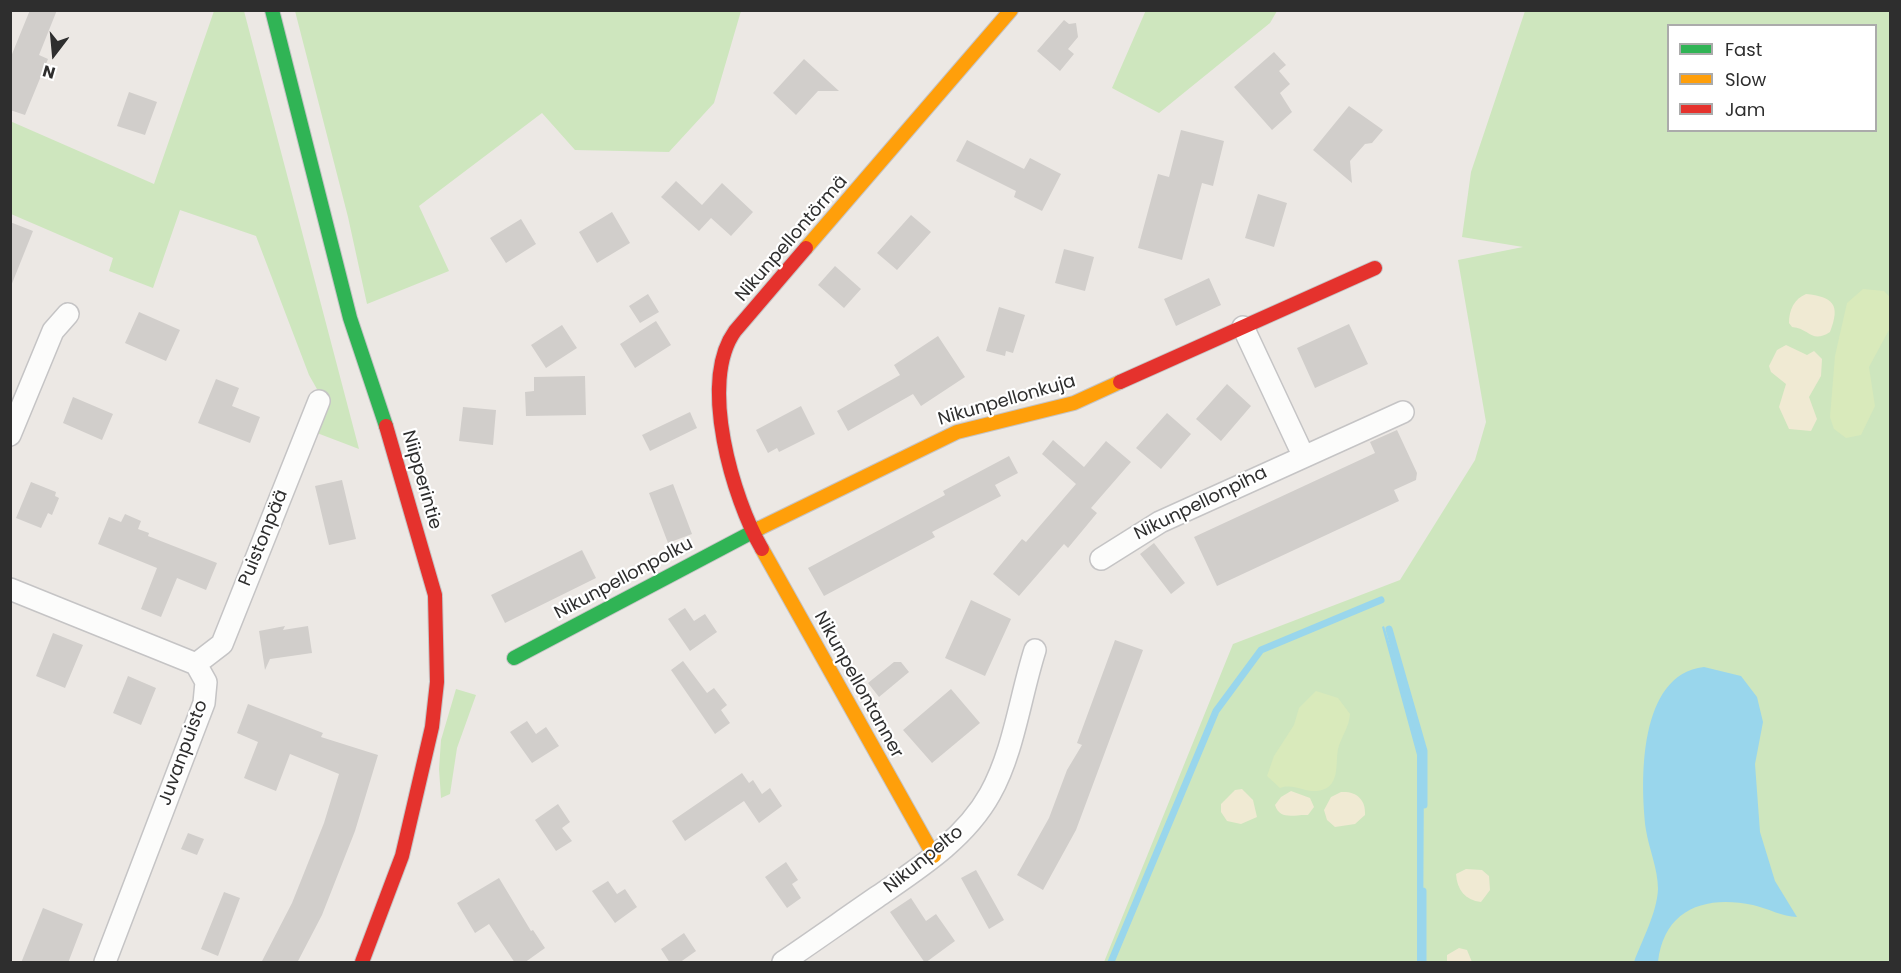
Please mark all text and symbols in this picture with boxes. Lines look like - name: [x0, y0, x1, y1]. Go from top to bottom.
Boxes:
- north arrow: [24, 24, 84, 84]
- legend: [1667, 24, 1877, 132]
- text: Fast: [1725, 37, 1762, 62]
- text: N: [40, 59, 58, 85]
- text: Slow: [1725, 67, 1766, 92]
- text: Jam: [1725, 97, 1765, 122]
- street label: Nikunpellontörmä: [731, 171, 853, 307]
- street label: Nikunpellonkuja: [936, 371, 1078, 431]
- street label: Niipperintie: [397, 428, 445, 532]
- street label: Nikunpellonpiha: [1131, 463, 1271, 545]
- street label: Puistonpää: [235, 487, 293, 589]
- street label: Nikunpellonpolku: [551, 533, 697, 625]
- street label: Nikunpellontanner: [809, 608, 907, 762]
- street label: Juvanpuisto: [155, 697, 213, 809]
- street label: Nikunpelto: [880, 822, 968, 898]

